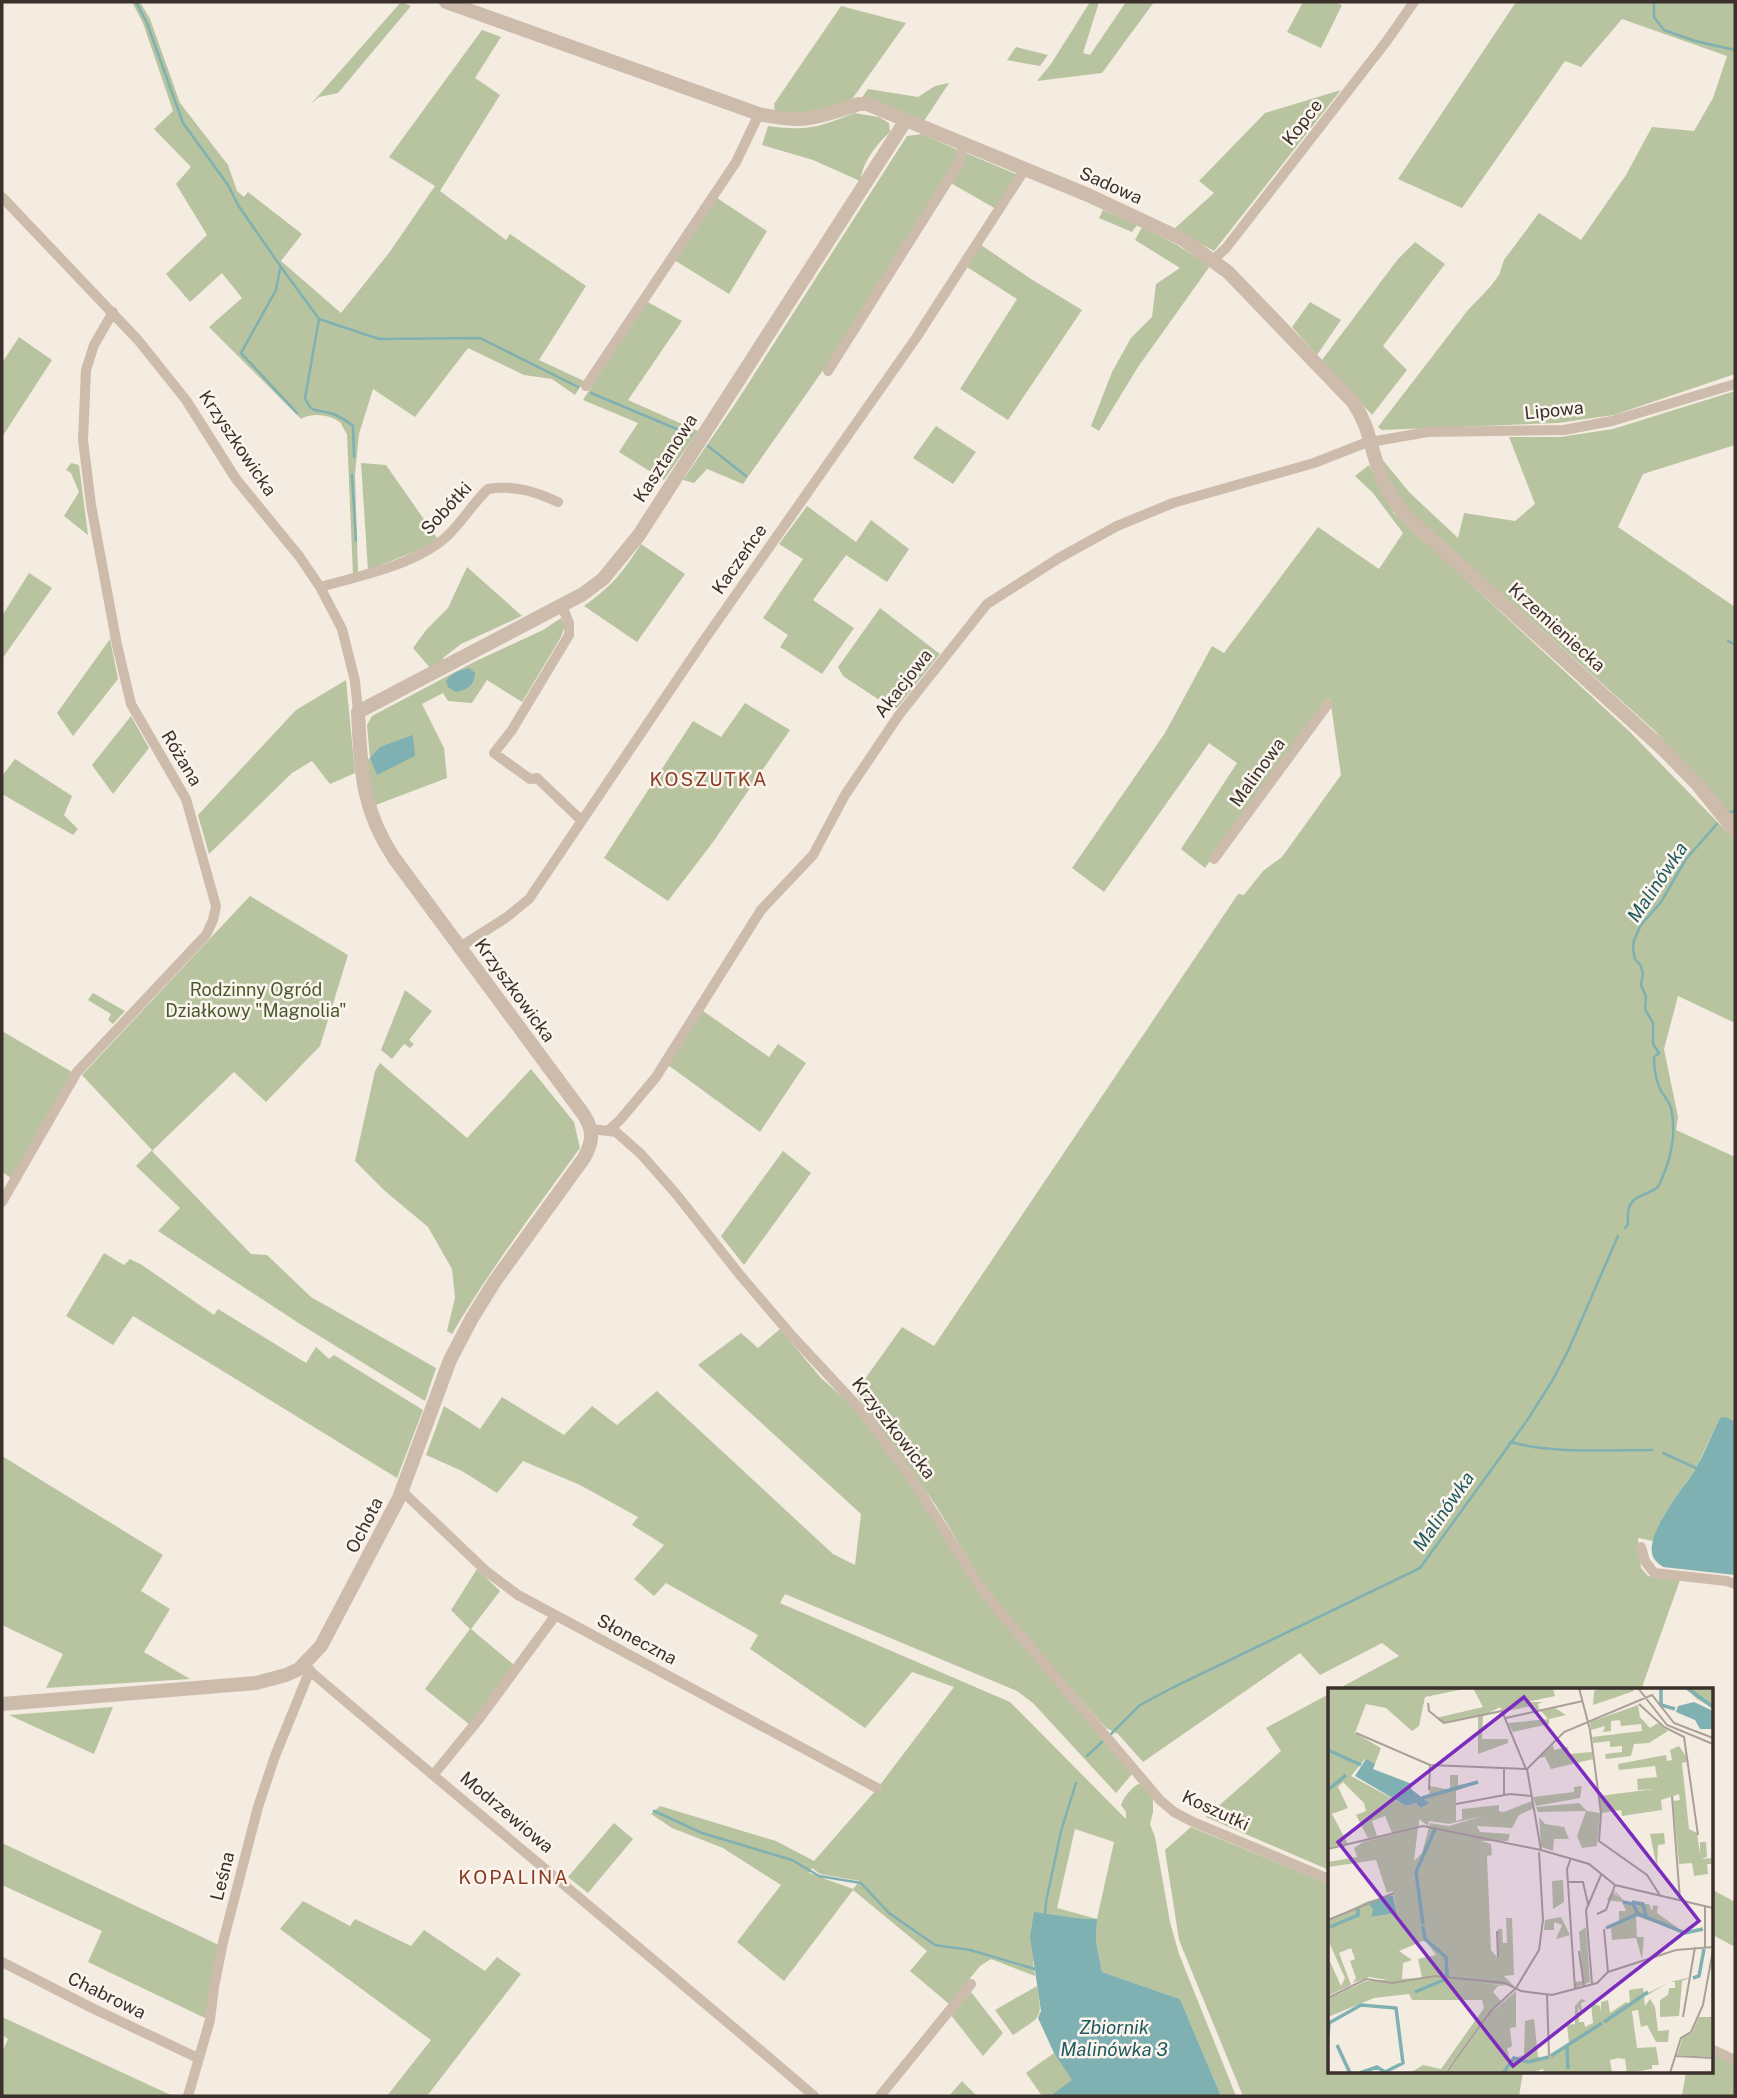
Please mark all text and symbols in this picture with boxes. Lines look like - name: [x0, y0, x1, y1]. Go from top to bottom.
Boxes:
- street label: Kopce: [1278, 95, 1326, 149]
- street label: Sadowa: [1076, 162, 1146, 208]
- street label: Krzyszkowicka: [195, 386, 281, 500]
- street label: Lipowa: [1523, 396, 1585, 424]
- street label: Kasztanowa: [629, 410, 701, 506]
- street label: Sobótki: [416, 477, 476, 539]
- street label: Kaczeńce: [707, 520, 771, 598]
- street label: Krzemieniecka: [1504, 578, 1610, 676]
- street label: Akacjowa: [870, 645, 936, 721]
- street label: Różana: [157, 727, 207, 789]
- street label: Malinowa: [1225, 733, 1289, 811]
- district label: KOSZUTKA: [650, 768, 768, 790]
- water label: Malinówka: [1622, 838, 1692, 926]
- street label: Krzyszkowicka: [470, 934, 560, 1046]
- park label: Rodzinny Ogród Działkowy "Magnolia": [165, 979, 347, 1021]
- street label: Krzyszkowicka: [848, 1373, 940, 1483]
- water label: Malinówka: [1408, 1467, 1478, 1555]
- street label: Ochota: [341, 1494, 387, 1556]
- street label: Słoneczna: [594, 1609, 680, 1669]
- inset map: [1328, 1688, 1712, 2074]
- street label: Modrzewiowa: [456, 1767, 558, 1857]
- street label: Koszutki: [1179, 1785, 1253, 1835]
- street label: Leśna: [206, 1849, 238, 1903]
- district label: KOPALINA: [458, 1866, 570, 1888]
- street label: Chabrowa: [65, 1967, 149, 2023]
- water label: Zbiornik Malinówka 3: [1060, 2016, 1168, 2060]

